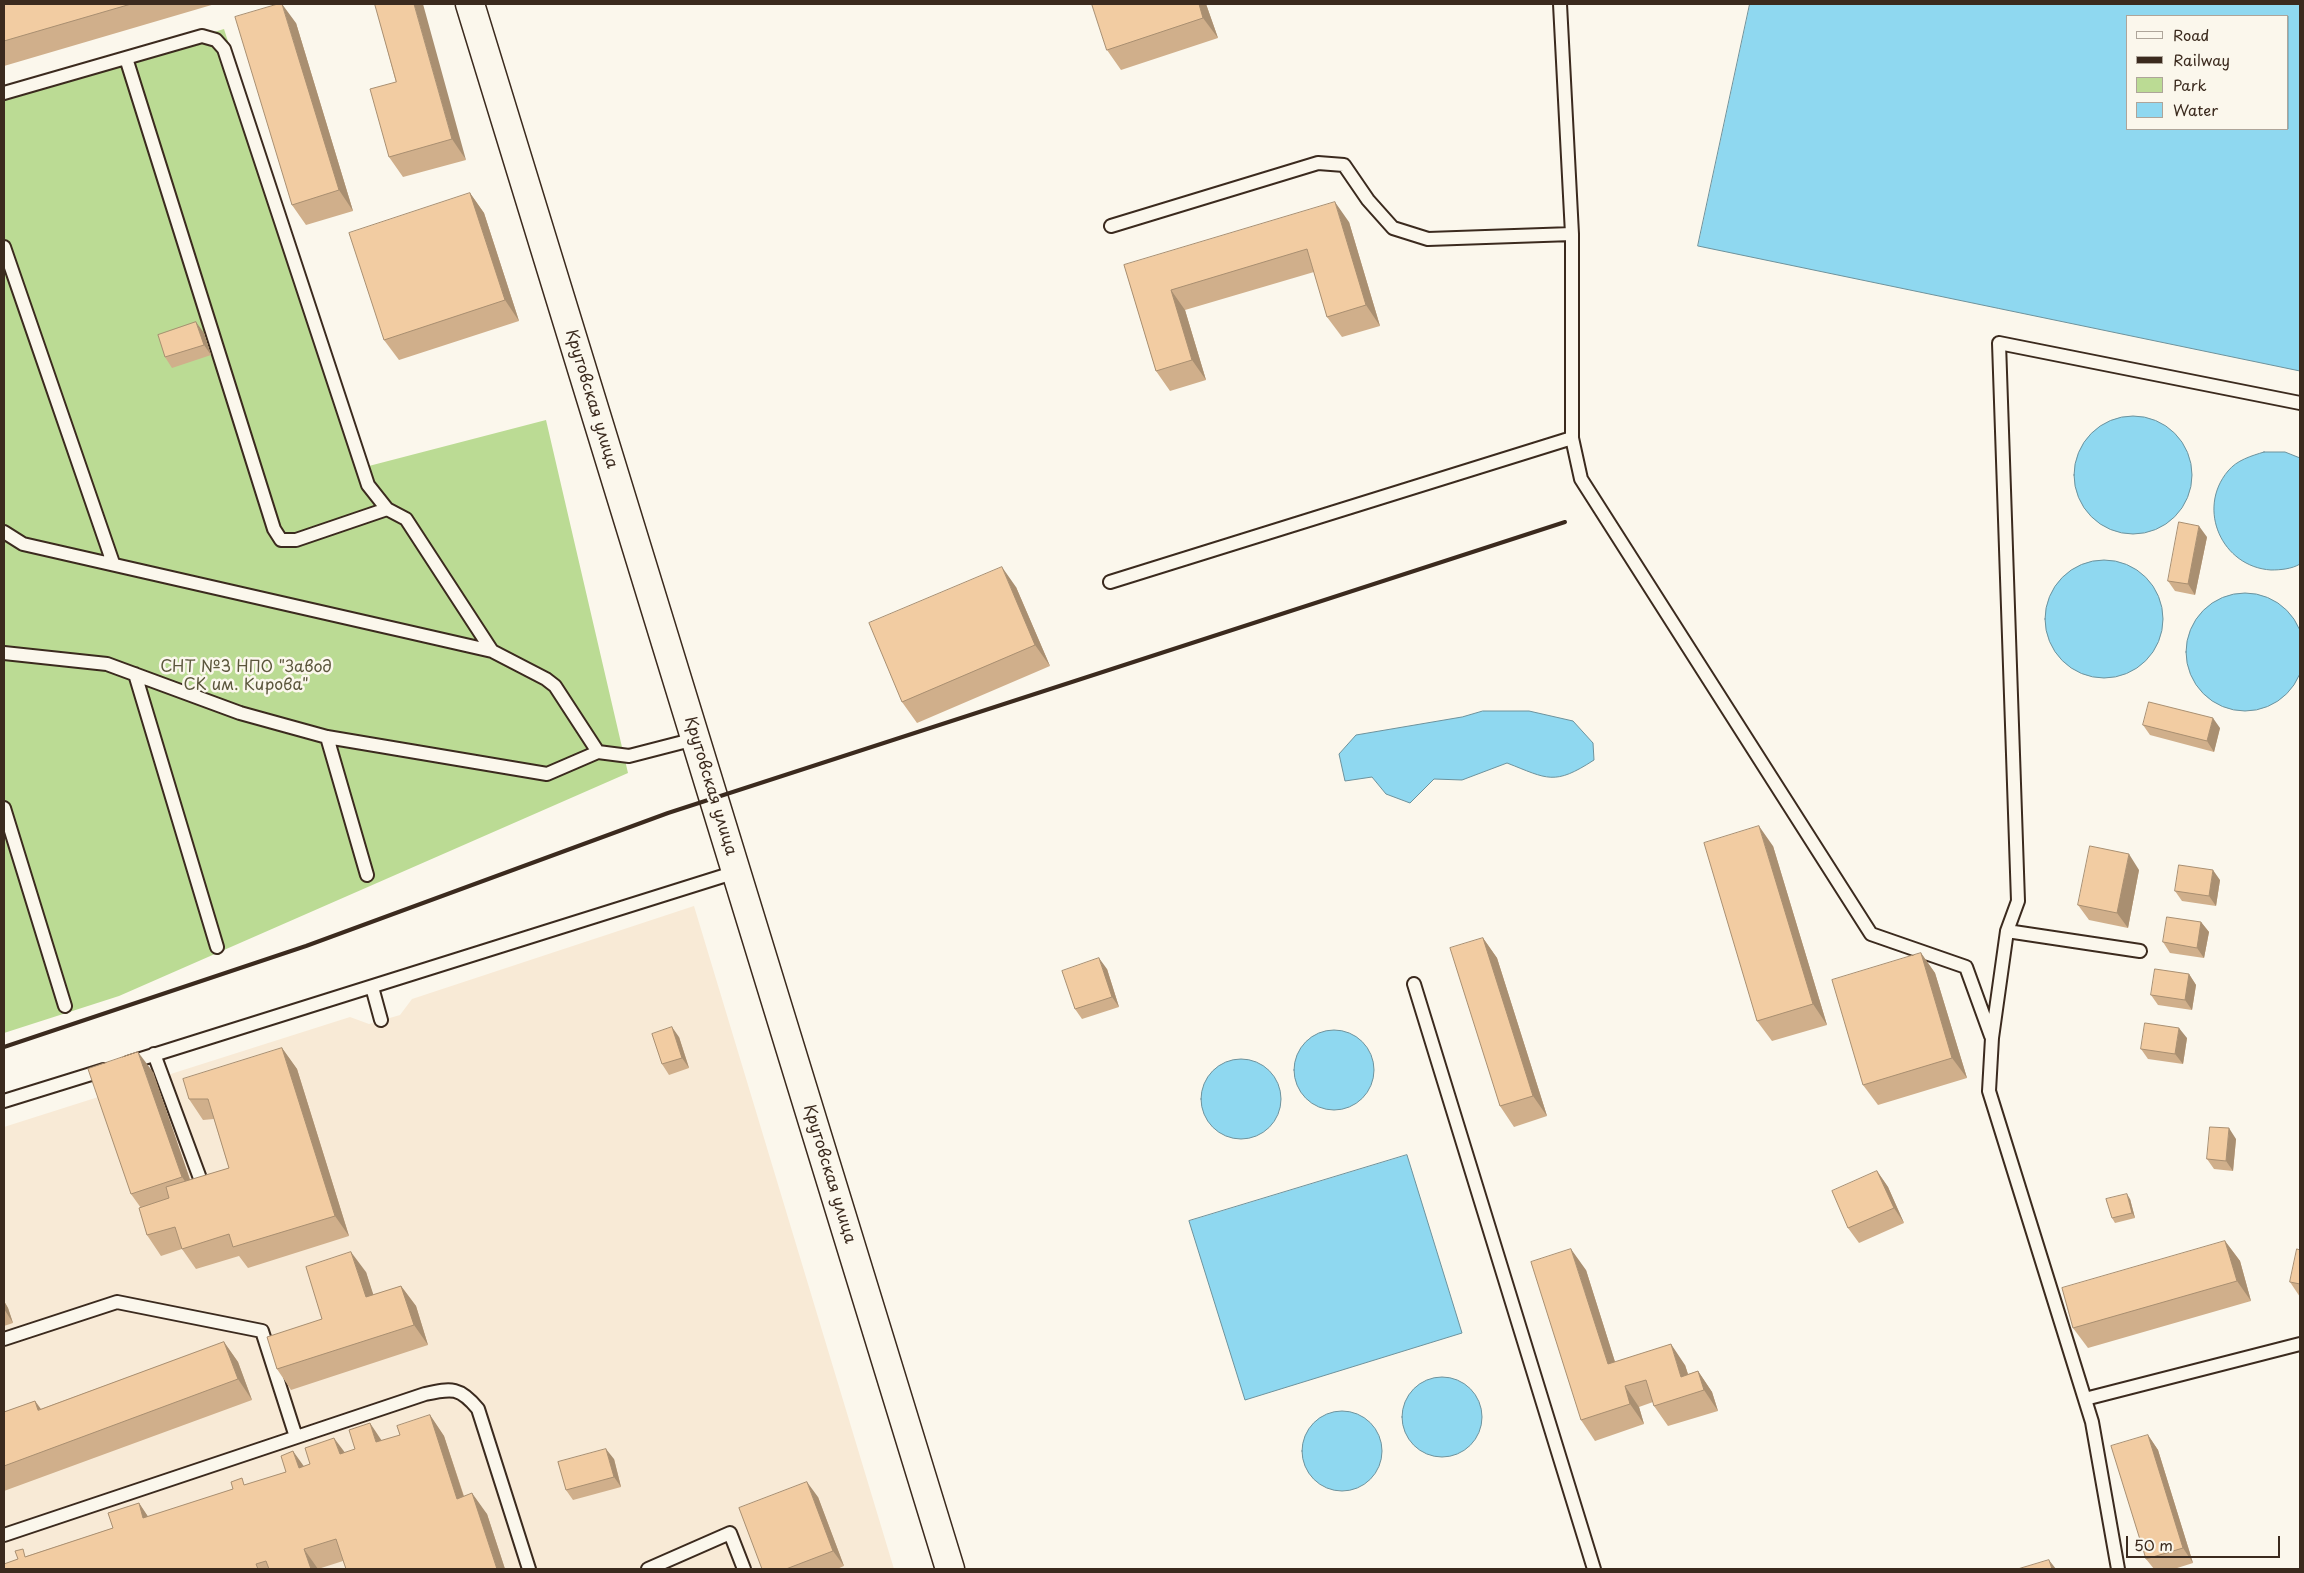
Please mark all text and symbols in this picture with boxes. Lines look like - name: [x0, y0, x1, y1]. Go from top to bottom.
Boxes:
- legend: [2126, 15, 2289, 130]
- text: Road: [2173, 23, 2209, 46]
- text: Railway: [2173, 48, 2230, 71]
- text: Park: [2173, 73, 2207, 96]
- text: Water: [2173, 98, 2218, 121]
- street label: Крутовская улица: [561, 327, 621, 471]
- park label: СНТ №3 НПО "Завод СК им. Кирова": [160, 658, 332, 696]
- street label: Крутовская улица: [680, 714, 740, 858]
- street label: Крутовская улица: [799, 1102, 859, 1246]
- scale bar: [2129, 1526, 2283, 1558]
- text: 50 m: [2134, 1533, 2173, 1556]

